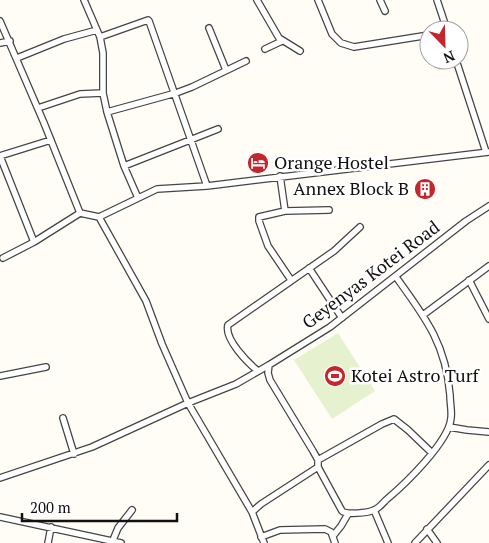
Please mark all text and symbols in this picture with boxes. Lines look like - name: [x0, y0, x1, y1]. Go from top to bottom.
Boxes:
- north arrow: [419, 20, 469, 70]
- text: N: [440, 47, 458, 68]
- place label: Orange Hostel: [274, 150, 389, 174]
- hotel icon: Orange Hostel: [246, 151, 270, 175]
- place label: Annex Block B: [293, 176, 409, 200]
- building icon: Annex Block B: [413, 177, 437, 201]
- street label: Geyenyas Kotei Road: [297, 215, 444, 334]
- place label: Kotei Astro Turf: [351, 363, 481, 387]
- sports icon: Kotei Astro Turf: [323, 364, 347, 388]
- scale bar: [22, 490, 178, 522]
- text: 200 m: [30, 497, 71, 517]

